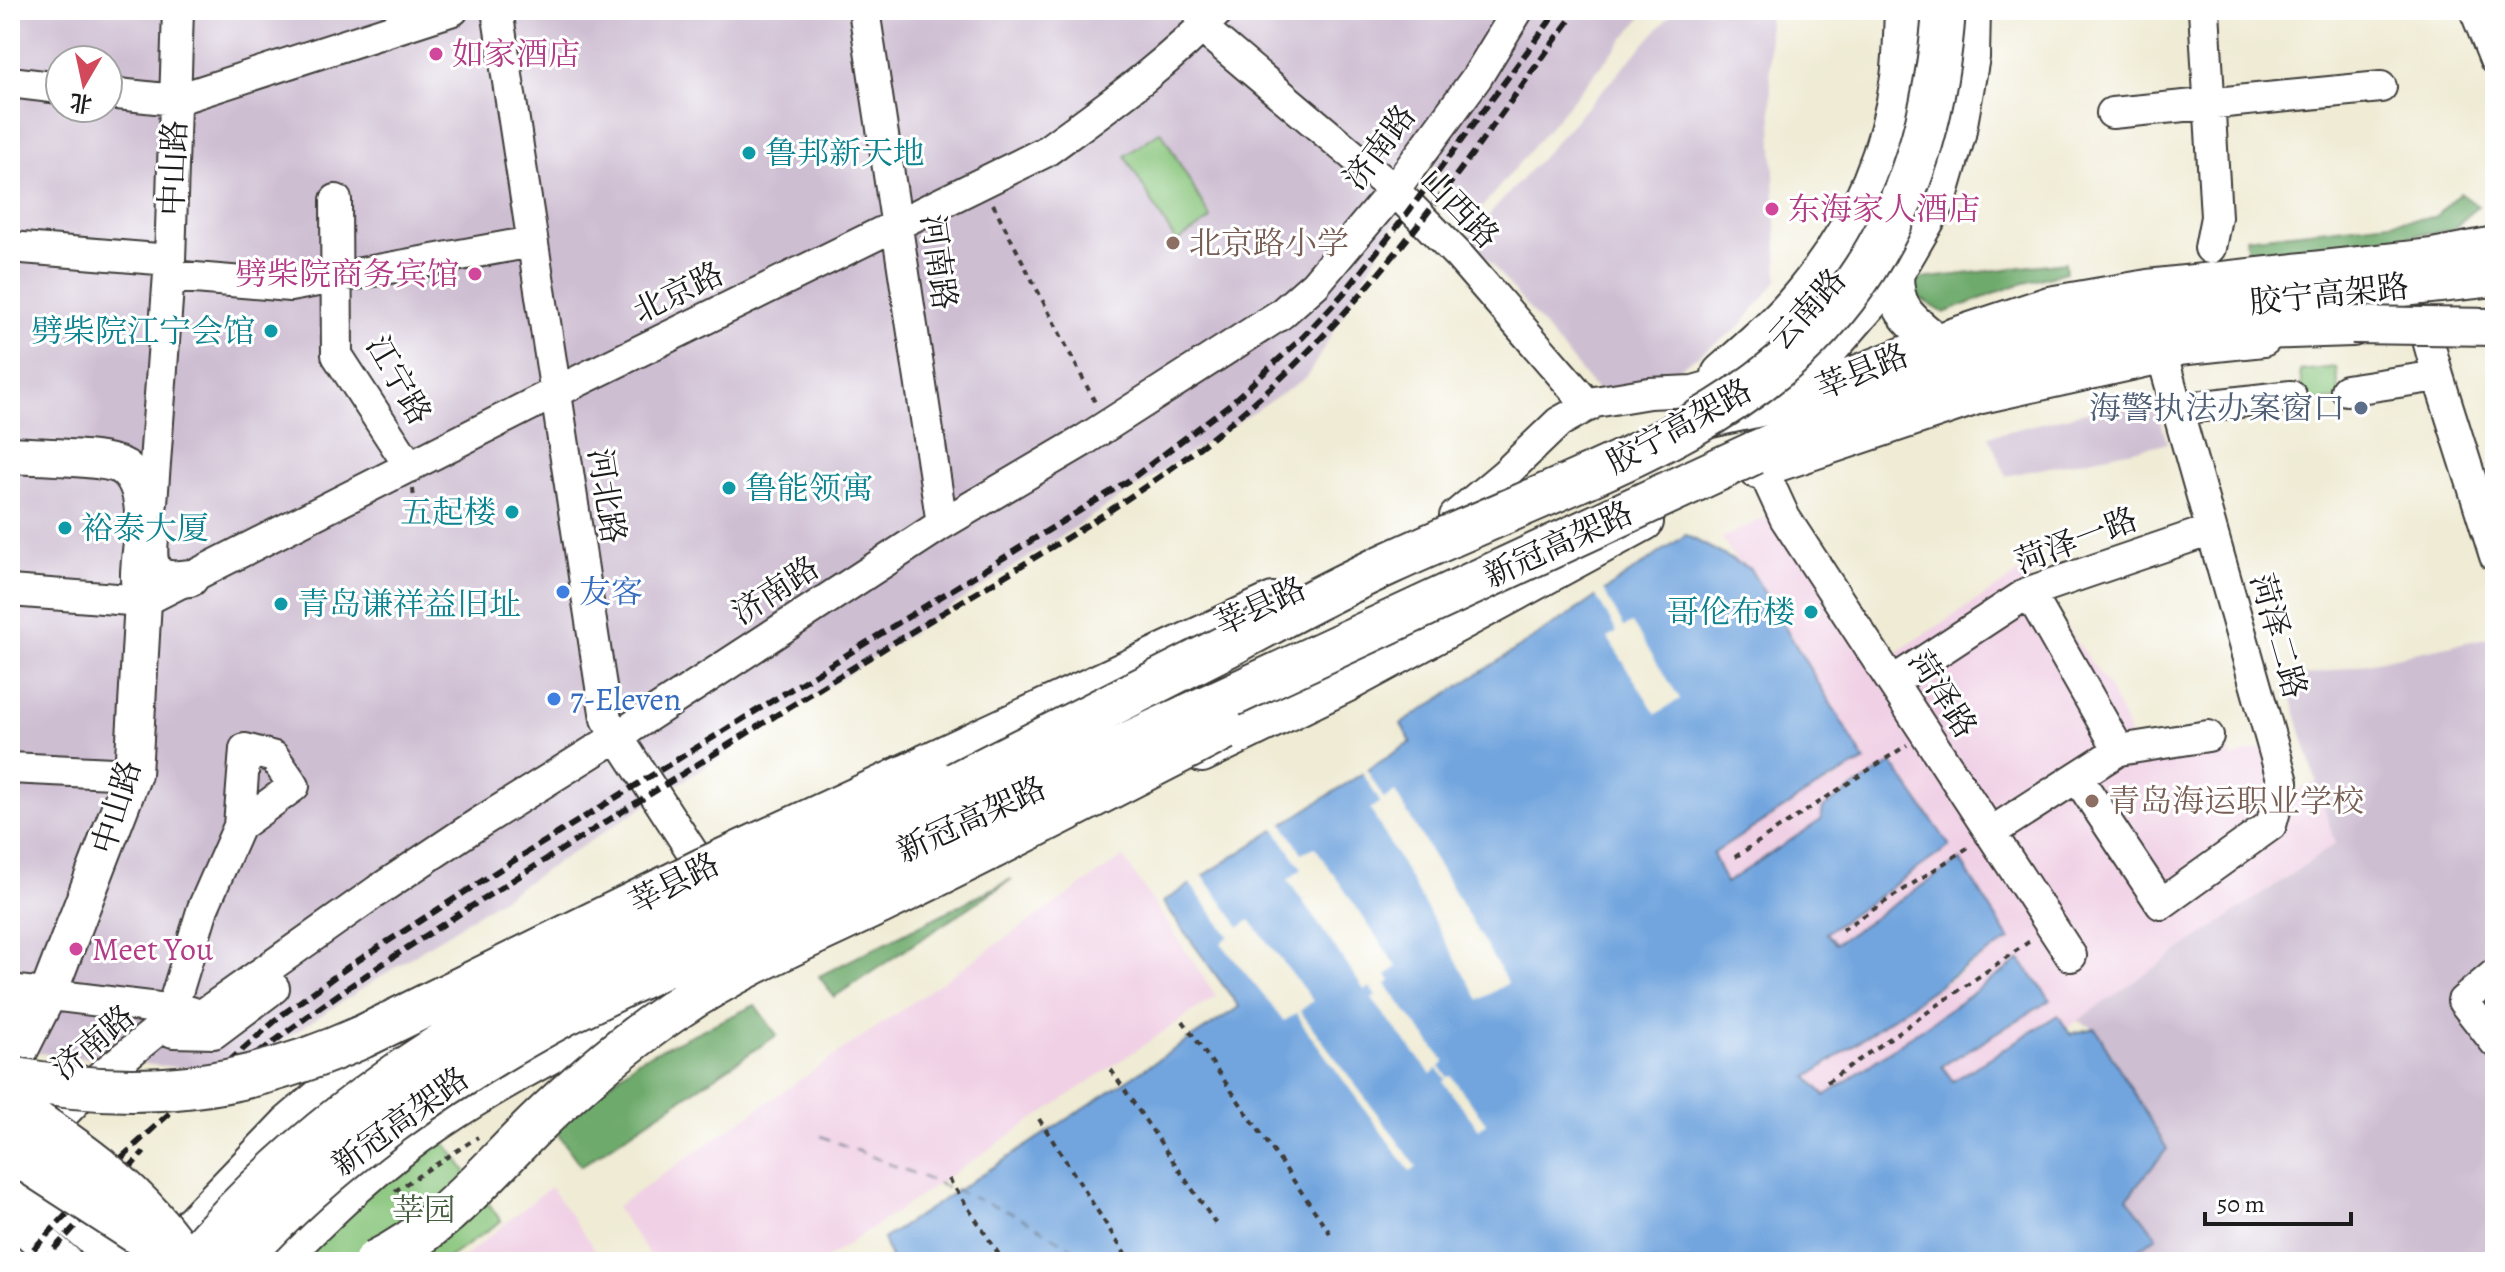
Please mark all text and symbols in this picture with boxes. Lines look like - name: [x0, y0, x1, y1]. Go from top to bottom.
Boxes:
- place label: 如家酒店: [452, 32, 580, 76]
- north arrow: [44, 44, 124, 124]
- marker: 如家酒店: [427, 45, 445, 63]
- text: 北: [68, 86, 94, 119]
- street label: 济南路: [1333, 95, 1425, 199]
- street label: 中山路: [149, 119, 197, 217]
- place label: 鲁邦新天地: [765, 131, 925, 175]
- marker: 鲁邦新天地: [740, 144, 758, 162]
- street label: 山西路: [1411, 158, 1509, 258]
- place label: 东海家人酒店: [1788, 187, 1980, 231]
- marker: 东海家人酒店: [1763, 200, 1781, 218]
- street label: 河南路: [911, 211, 967, 313]
- place label: 北京路小学: [1189, 221, 1349, 265]
- marker: 北京路小学: [1164, 234, 1182, 252]
- street label: 北京路: [625, 251, 731, 333]
- place label: 劈柴院商务宾馆: [235, 252, 459, 296]
- street label: 云南路: [1759, 259, 1855, 359]
- street label: 胶宁高架路: [2247, 264, 2411, 324]
- marker: 劈柴院商务宾馆: [466, 265, 484, 283]
- place label: 劈柴院江宁会馆: [31, 309, 255, 353]
- marker: 劈柴院江宁会馆: [262, 322, 280, 340]
- street label: 江宁路: [356, 327, 442, 433]
- street label: 莘县路: [1809, 333, 1915, 409]
- street label: 胶宁高架路: [1598, 368, 1760, 484]
- place label: 海警执法办案窗口: [2089, 386, 2345, 430]
- marker: 海警执法办案窗口: [2352, 399, 2370, 417]
- street label: 河北路: [578, 445, 636, 547]
- place label: 鲁能领寓: [745, 466, 873, 510]
- marker: 鲁能领寓: [720, 479, 738, 497]
- place label: 五起楼: [400, 490, 496, 534]
- street label: 新冠高架路: [1476, 490, 1640, 598]
- street label: 菏泽一路: [2008, 497, 2144, 583]
- marker: 五起楼: [503, 503, 521, 521]
- place label: 裕泰大厦: [81, 506, 209, 550]
- marker: 裕泰大厦: [56, 519, 74, 537]
- street label: 济南路: [723, 545, 827, 635]
- street label: 莘县路: [1207, 566, 1313, 646]
- street label: 菏泽二路: [2240, 568, 2318, 704]
- place label: 友客: [579, 570, 643, 614]
- place label: 青岛谦祥益旧址: [297, 582, 521, 626]
- marker: 友客: [554, 583, 572, 601]
- place label: 哥伦布楼: [1667, 590, 1795, 634]
- marker: 青岛谦祥益旧址: [272, 595, 290, 613]
- marker: 哥伦布楼: [1802, 603, 1820, 621]
- street label: 菏泽路: [1898, 642, 1988, 746]
- place label: 7-Eleven: [570, 677, 681, 721]
- marker: 7-Eleven: [545, 690, 563, 708]
- street label: 中山路: [81, 755, 151, 859]
- street label: 新冠高架路: [889, 765, 1053, 873]
- place label: 青岛海运职业学校: [2108, 779, 2364, 823]
- marker: 青岛海运职业学校: [2083, 792, 2101, 810]
- street label: 莘县路: [621, 842, 727, 924]
- place label: Meet You: [92, 927, 214, 971]
- marker: Meet You: [67, 940, 85, 958]
- street label: 济南路: [42, 994, 144, 1090]
- street label: 新冠高架路: [322, 1056, 478, 1186]
- scale bar: [2205, 1176, 2351, 1226]
- park label: 莘园: [392, 1188, 456, 1232]
- text: 50 m: [2217, 1188, 2265, 1220]

